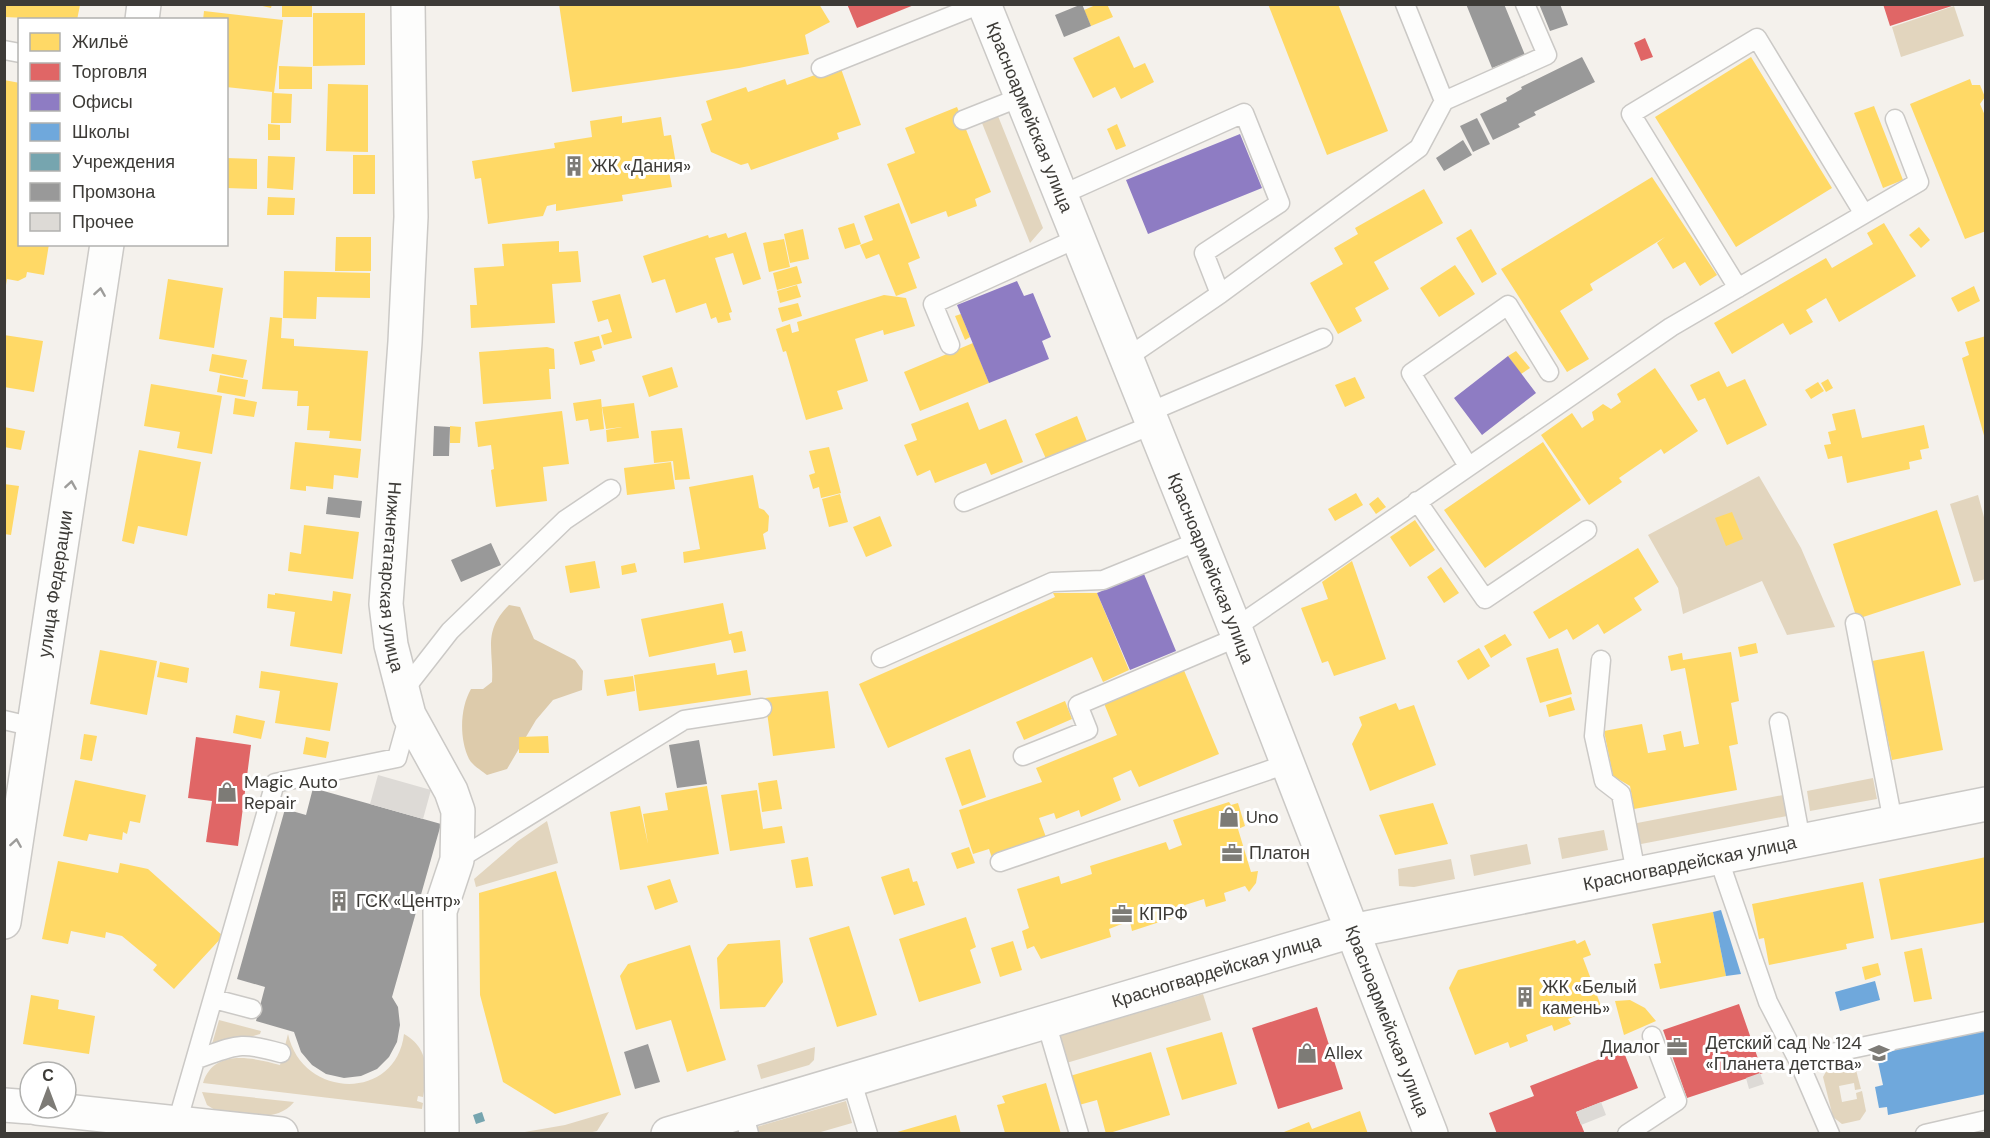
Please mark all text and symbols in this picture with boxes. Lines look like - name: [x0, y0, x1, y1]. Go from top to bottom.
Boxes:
- legend: [18, 18, 228, 246]
- street label: Красноармейская улица: [980, 18, 1079, 217]
- text: Жильё: [72, 30, 129, 54]
- text: Торговля: [72, 60, 147, 84]
- text: Офисы: [72, 90, 133, 114]
- text: Школы: [72, 120, 130, 144]
- text: Учреждения: [72, 150, 175, 174]
- building icon: ЖК «Дания»: [562, 154, 586, 178]
- place label: ЖК «Дания»: [591, 154, 691, 178]
- text: Промзона: [72, 180, 156, 204]
- text: Прочее: [72, 210, 134, 234]
- one-way arrow: [94, 287, 106, 296]
- street label: Красноармейская улица: [1162, 469, 1260, 668]
- one-way arrow: [64, 480, 76, 489]
- street label: Нижнетатарская улица: [374, 481, 410, 676]
- street label: улица Федерации: [32, 509, 78, 659]
- place label: Magic Auto Repair: [244, 770, 338, 815]
- shop icon: Magic Auto Repair: [215, 780, 239, 804]
- shop icon: Uno: [1217, 805, 1241, 829]
- place label: Uno: [1246, 805, 1279, 829]
- street label: Красногвардейская улица: [1581, 830, 1800, 896]
- one-way arrow: [10, 839, 22, 848]
- office icon: Платон: [1220, 841, 1244, 865]
- place label: Платон: [1249, 841, 1310, 865]
- building icon: ГСК «Центр»: [327, 889, 351, 913]
- place label: ГСК «Центр»: [356, 889, 461, 913]
- office icon: КПРФ: [1110, 902, 1134, 926]
- place label: КПРФ: [1139, 902, 1188, 926]
- street label: Красноармейская улица: [1339, 922, 1435, 1121]
- street label: Красногвардейская улица: [1109, 929, 1325, 1014]
- place label: ЖК «Белый камень»: [1542, 975, 1637, 1020]
- building icon: ЖК «Белый камень»: [1513, 985, 1537, 1009]
- place label: Детский сад № 124 «Планета детства»: [1706, 1031, 1862, 1076]
- place label: Диалог: [1600, 1035, 1660, 1059]
- office icon: Диалог: [1665, 1035, 1689, 1059]
- shop icon: Allex: [1295, 1041, 1319, 1065]
- place label: Allex: [1324, 1041, 1363, 1065]
- school or university icon: Детский сад № 124 «Планета детства»: [1867, 1041, 1891, 1065]
- north arrow: [18, 1060, 78, 1120]
- text: С: [42, 1065, 54, 1086]

